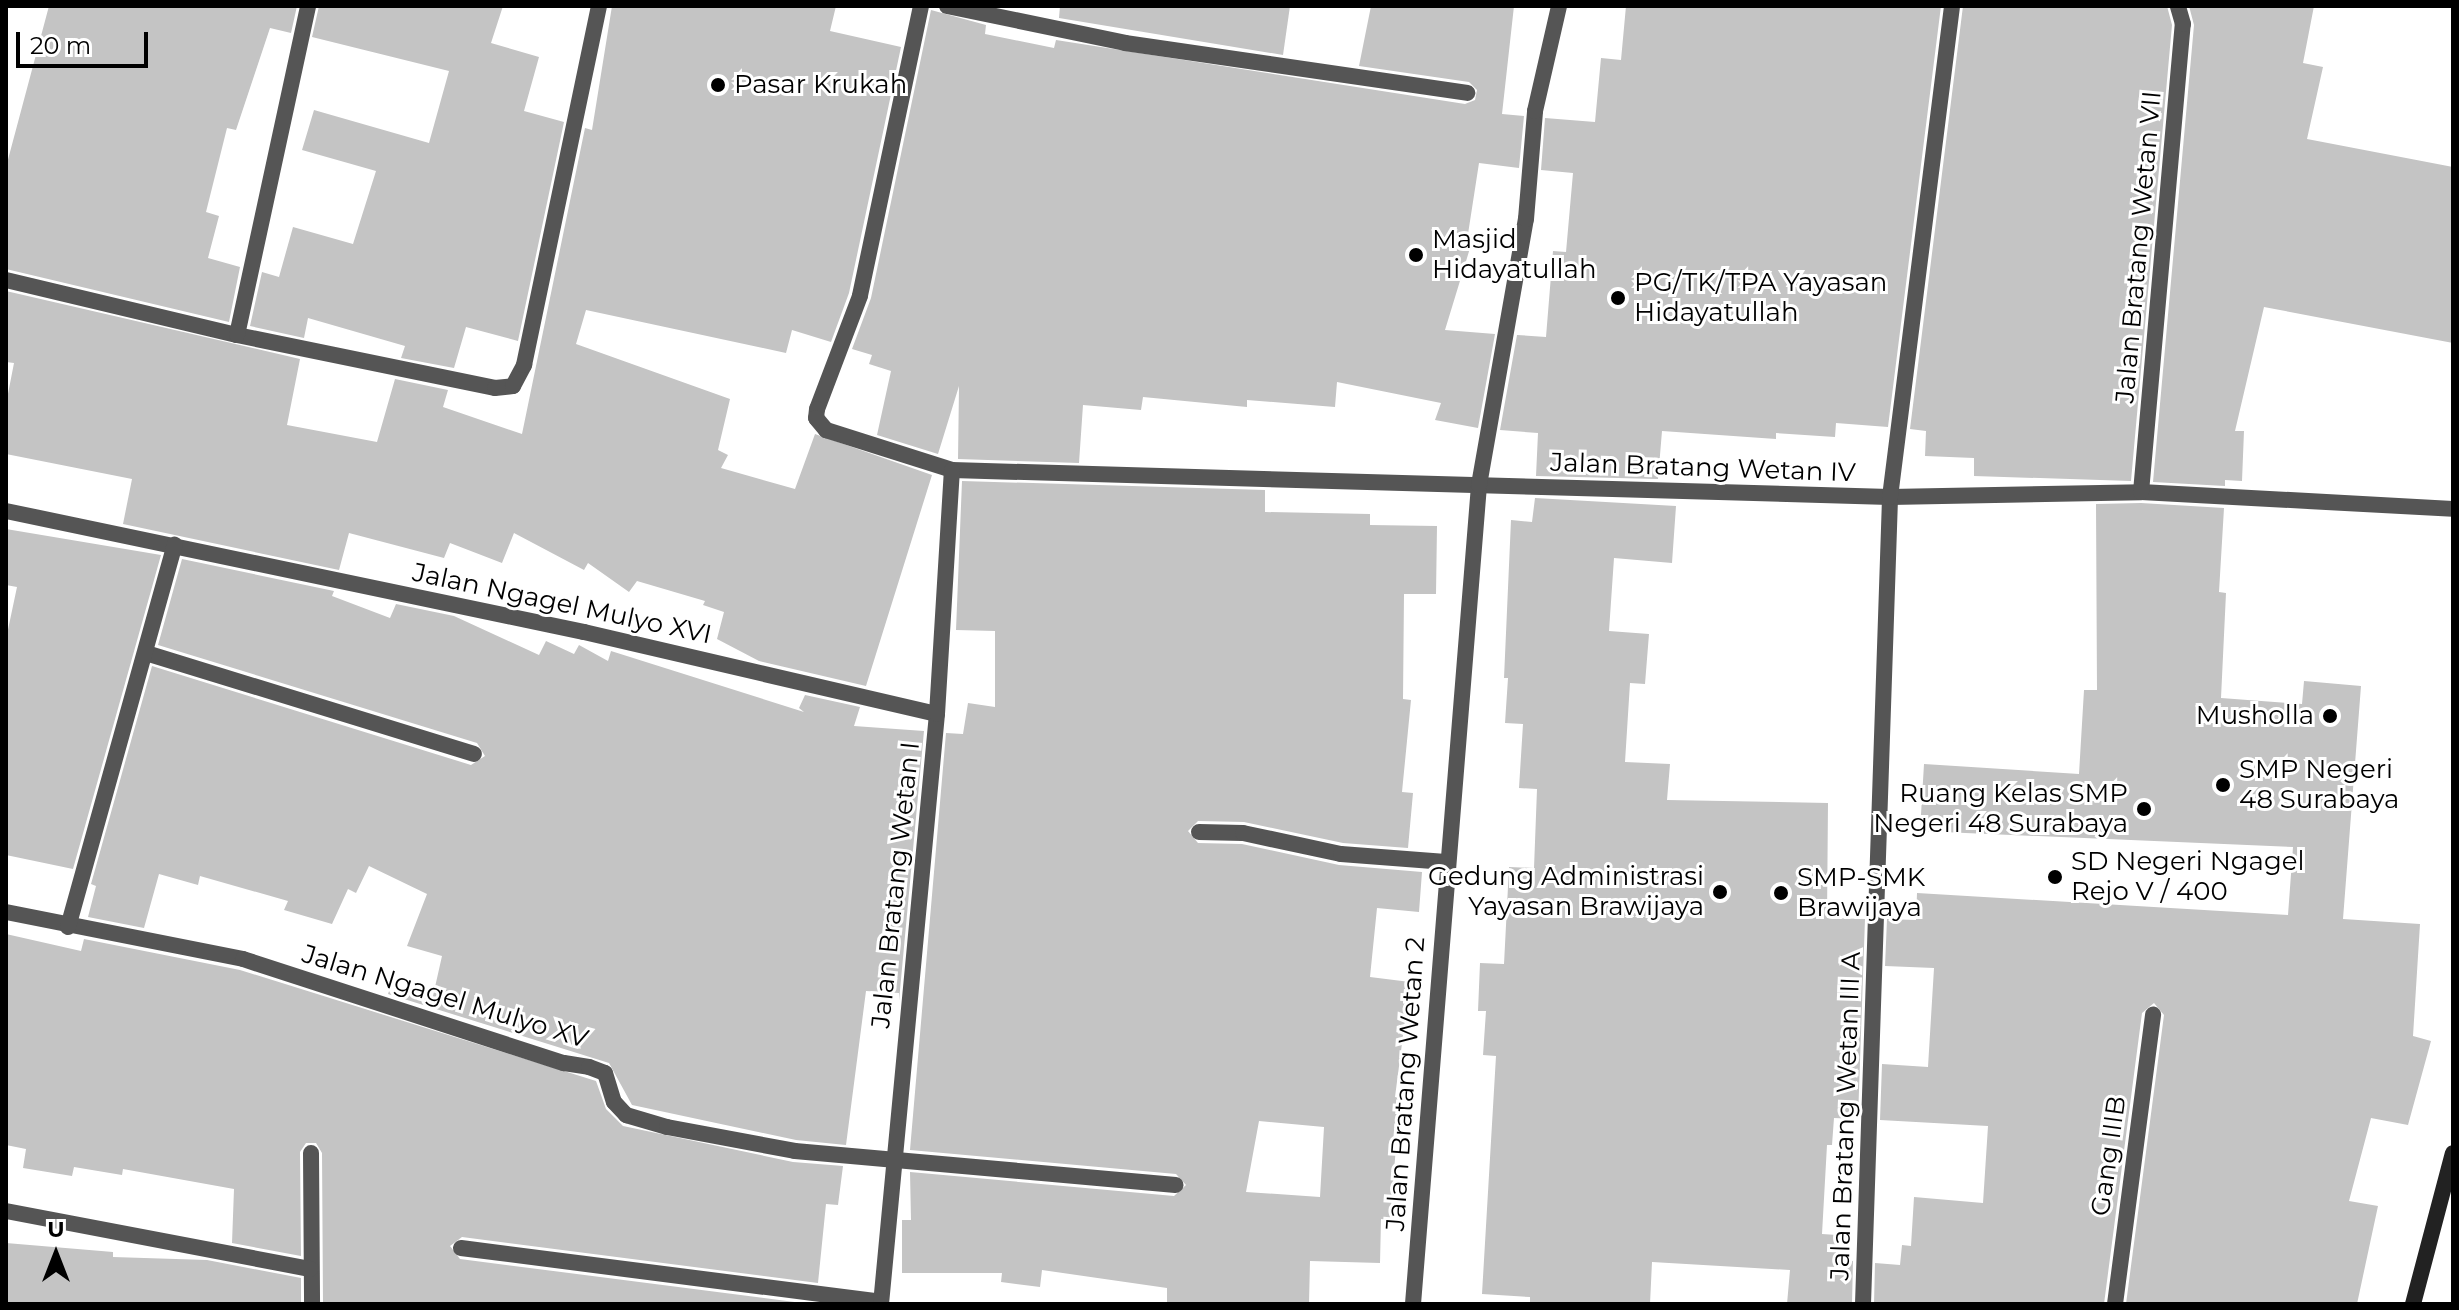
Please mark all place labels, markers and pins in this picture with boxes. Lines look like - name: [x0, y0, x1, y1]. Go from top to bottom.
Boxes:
- place label: Pasar Krukah: [734, 69, 907, 101]
- marker: Pasar Krukah: [709, 76, 727, 94]
- place label: Masjid Hidayatullah: [1432, 224, 1596, 286]
- marker: Masjid Hidayatullah: [1407, 246, 1425, 264]
- place label: PG/TK/TPA Yayasan Hidayatullah: [1634, 267, 1887, 328]
- marker: PG/TK/TPA Yayasan Hidayatullah: [1609, 289, 1627, 307]
- place label: Musholla: [2196, 700, 2314, 732]
- marker: Musholla: [2321, 707, 2339, 725]
- place label: SMP Negeri 48 Surabaya: [2239, 754, 2399, 816]
- marker: SMP Negeri 48 Surabaya: [2214, 776, 2232, 794]
- place label: Ruang Kelas SMP Negeri 48 Surabaya: [1873, 778, 2128, 840]
- marker: Ruang Kelas SMP Negeri 48 Surabaya: [2135, 800, 2153, 818]
- place label: SD Negeri Ngagel Rejo V / 400: [2071, 846, 2304, 908]
- place label: Gedung Administrasi Yayasan Brawijaya: [1428, 861, 1704, 922]
- place label: SMP-SMK Brawijaya: [1797, 862, 1925, 924]
- marker: SD Negeri Ngagel Rejo V / 400: [2046, 868, 2064, 886]
- marker: Gedung Administrasi Yayasan Brawijaya: [1711, 883, 1729, 901]
- marker: SMP-SMK Brawijaya: [1772, 884, 1790, 902]

